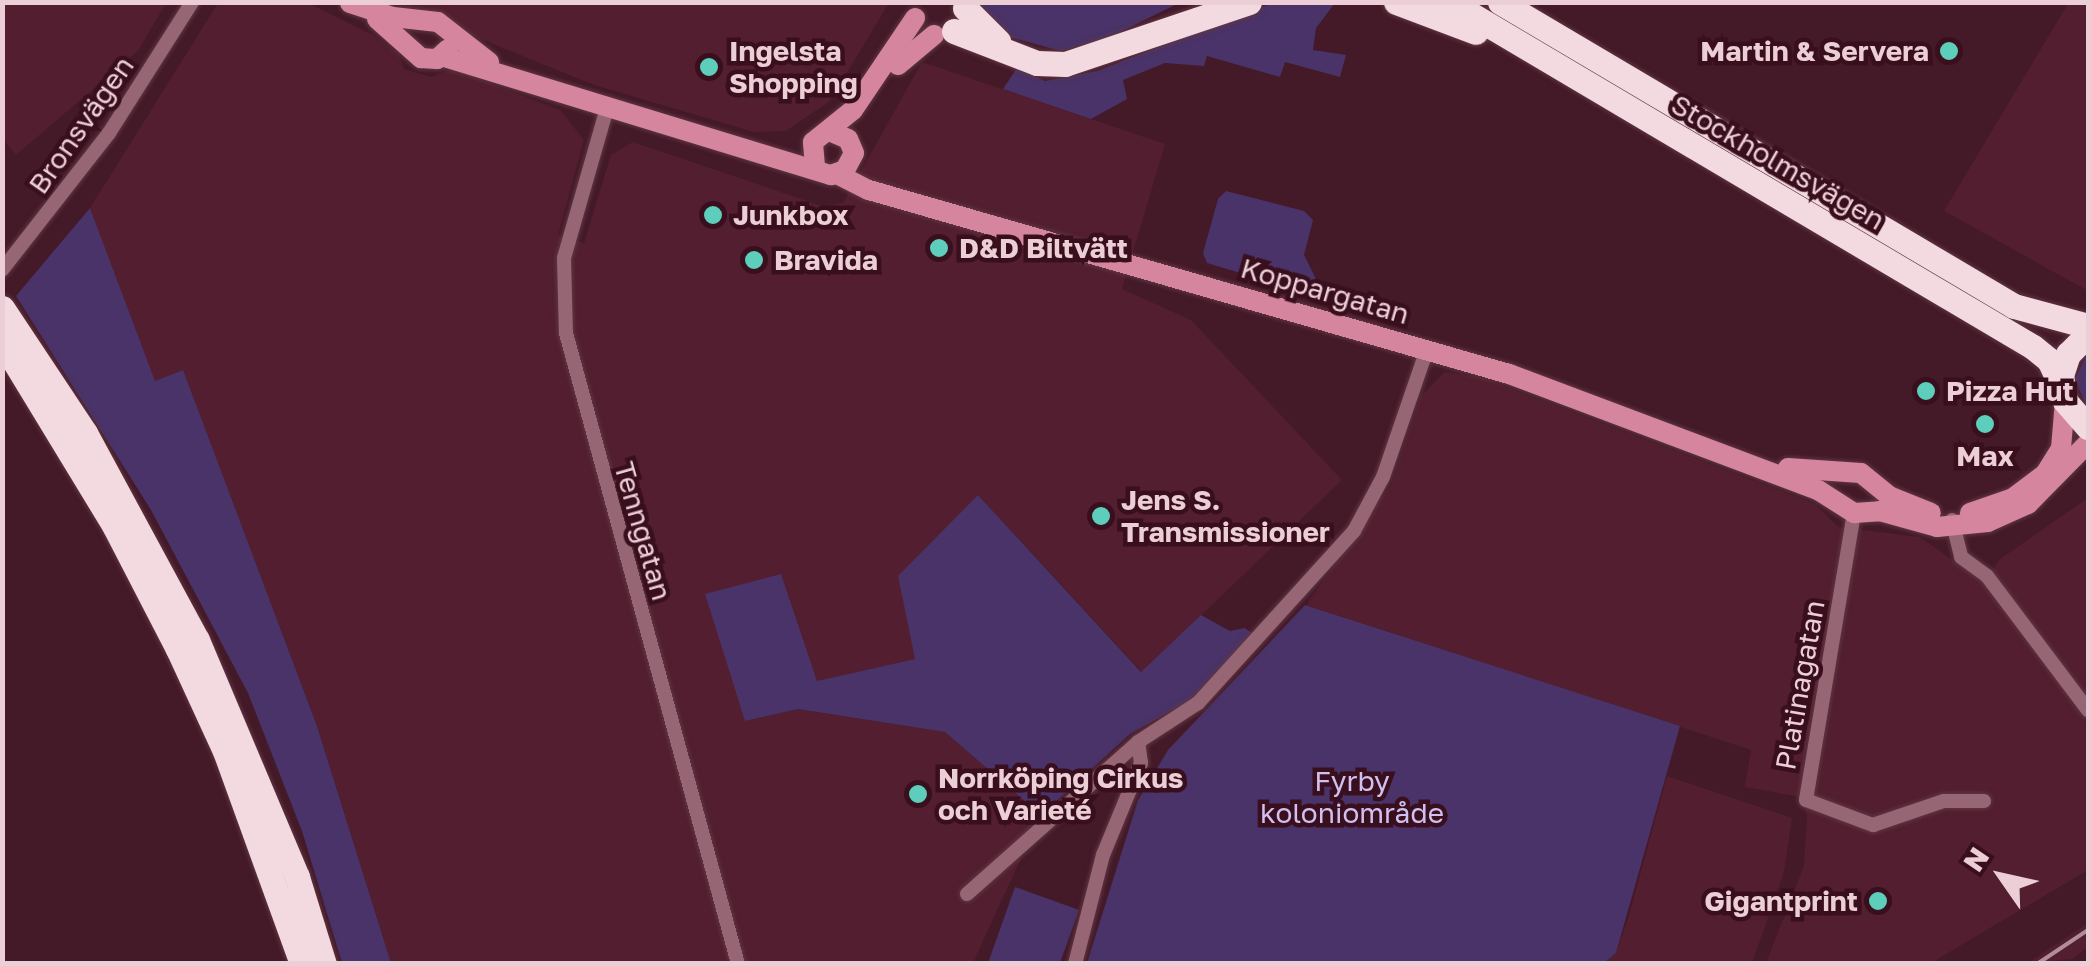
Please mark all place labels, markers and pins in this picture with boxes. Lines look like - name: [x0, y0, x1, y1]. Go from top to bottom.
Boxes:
- place label: Ingelsta Shopping: [729, 34, 858, 100]
- place label: Martin & Servera: [1700, 34, 1929, 68]
- marker: Martin & Servera: [1938, 40, 1960, 62]
- marker: Ingelsta Shopping: [698, 56, 720, 78]
- place label: Junkbox: [733, 198, 848, 232]
- marker: Junkbox: [702, 204, 724, 226]
- place label: D&D Biltvätt: [959, 231, 1128, 265]
- marker: D&D Biltvätt: [928, 237, 950, 259]
- place label: Bravida: [774, 243, 878, 277]
- marker: Bravida: [743, 249, 765, 271]
- place label: Pizza Hut: [1946, 374, 2074, 408]
- marker: Pizza Hut: [1915, 380, 1937, 402]
- marker: Max: [1974, 413, 1996, 435]
- place label: Max: [1956, 439, 2014, 473]
- place label: Jens S. Transmissioner: [1121, 483, 1330, 549]
- marker: Jens S. Transmissioner: [1090, 505, 1112, 527]
- place label: Norrköping Cirkus och Varieté: [938, 761, 1184, 827]
- marker: Norrköping Cirkus och Varieté: [907, 783, 929, 805]
- place label: Gigantprint: [1704, 884, 1858, 918]
- marker: Gigantprint: [1867, 890, 1889, 912]

